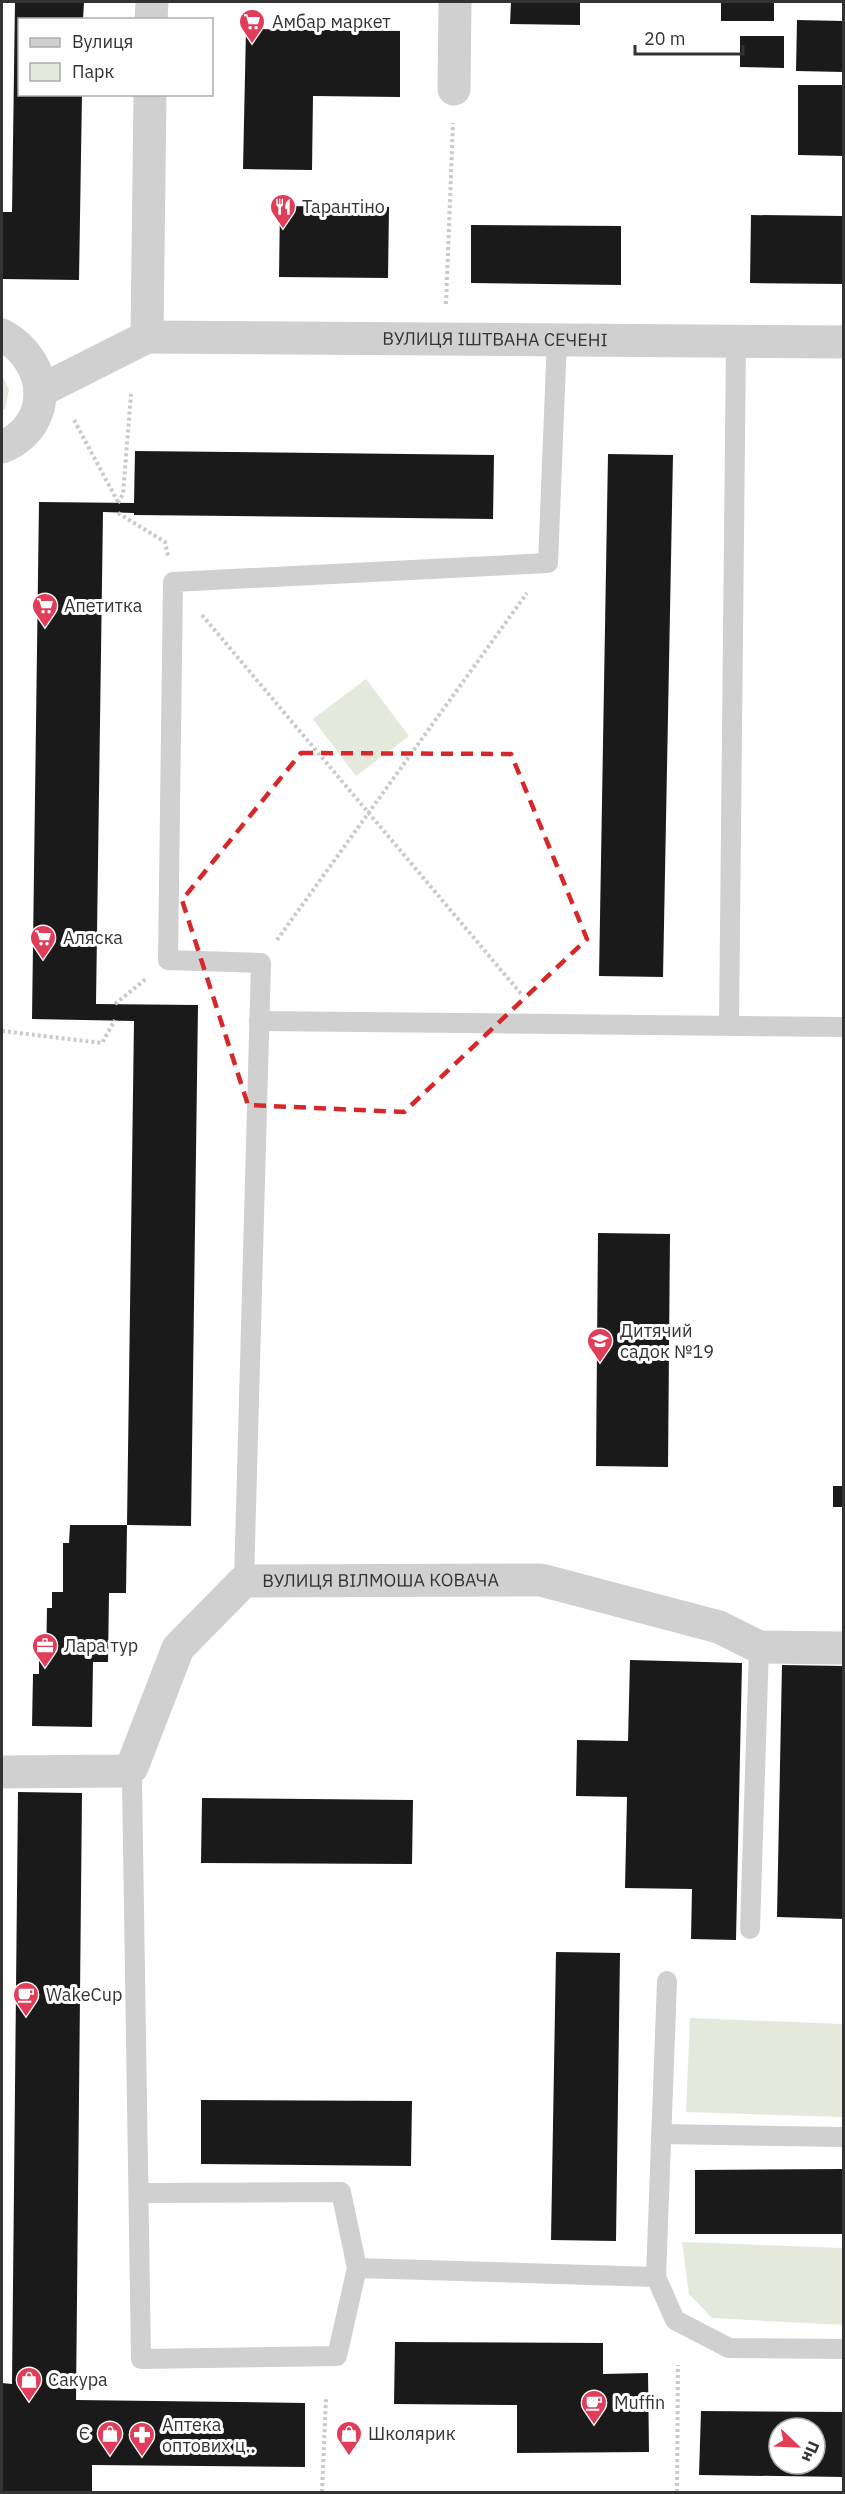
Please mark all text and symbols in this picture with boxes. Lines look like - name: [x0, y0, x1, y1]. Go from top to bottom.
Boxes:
- supermarket icon: Амбар маркет: [237, 7, 267, 45]
- place label: Амбар маркет: [272, 10, 391, 33]
- legend: [18, 18, 213, 96]
- scale bar: [635, 18, 743, 56]
- text: 20 m: [644, 27, 686, 50]
- text: Вулиця: [72, 30, 133, 53]
- text: Парк: [72, 60, 115, 83]
- restaurant icon: Тарантіно: [268, 192, 298, 230]
- place label: Тарантіно: [302, 195, 385, 218]
- street label: ВУЛИЦЯ ІШТВАНА СЕЧЕНІ: [382, 327, 608, 351]
- supermarket icon: Апетитка: [30, 591, 60, 629]
- place label: Апетитка: [64, 594, 143, 617]
- supermarket icon: Аляска: [28, 923, 58, 961]
- place label: Аляска: [63, 926, 123, 949]
- place label: Дитячий садок №19: [620, 1319, 714, 1363]
- school or university icon: Дитячий садок №19: [585, 1326, 615, 1364]
- street label: ВУЛИЦЯ ВІЛМОША КОВАЧА: [262, 1568, 499, 1592]
- office icon: Лара тур: [30, 1631, 60, 1669]
- place label: Лара тур: [64, 1634, 138, 1657]
- cafe icon: WakeCup: [11, 1980, 41, 2018]
- place label: WakeCup: [46, 1983, 122, 2006]
- shop icon: Сакура: [14, 2365, 44, 2403]
- place label: Сакура: [48, 2368, 108, 2391]
- cafe icon: Muffin: [579, 2388, 609, 2426]
- place label: Muffin: [614, 2391, 665, 2414]
- place label: Аптека оптових ц‥: [162, 2413, 255, 2457]
- north arrow: [767, 2416, 827, 2476]
- shop icon: Є: [95, 2419, 125, 2457]
- shop icon: Школярик: [334, 2419, 364, 2457]
- pharmacy icon: Аптека оптових ц‥: [127, 2420, 157, 2458]
- place label: Є: [79, 2422, 90, 2445]
- place label: Школярик: [368, 2422, 456, 2445]
- text: Пн: [797, 2438, 824, 2465]

